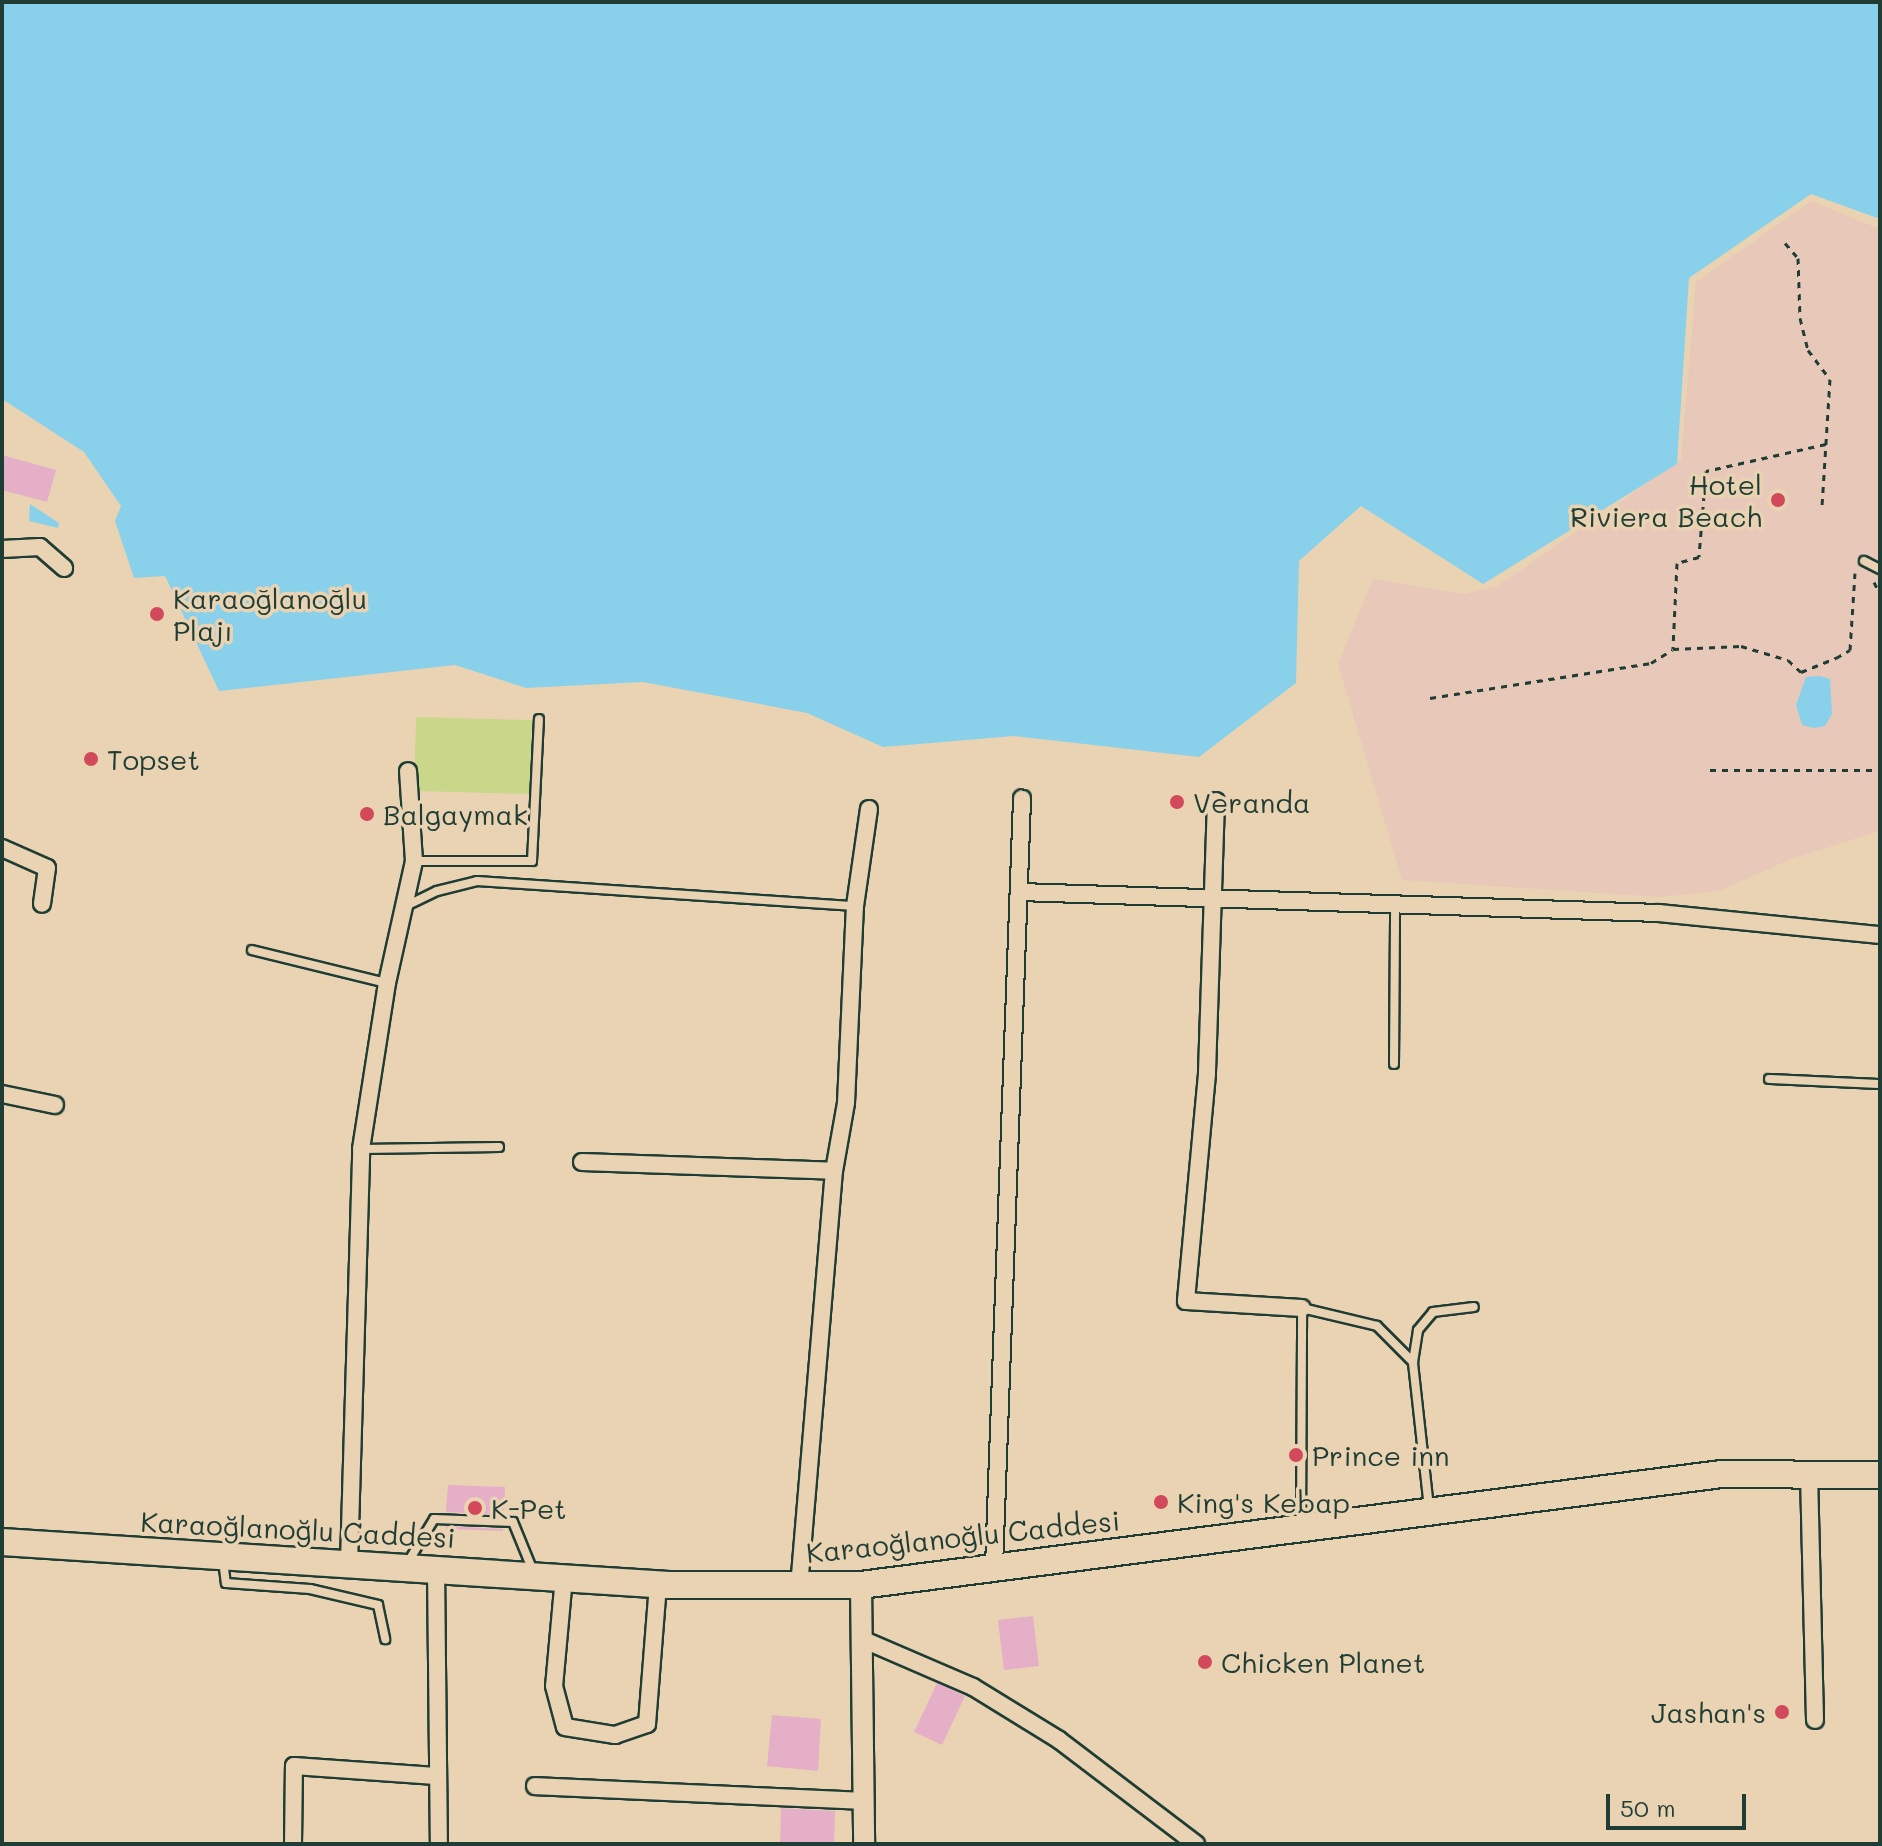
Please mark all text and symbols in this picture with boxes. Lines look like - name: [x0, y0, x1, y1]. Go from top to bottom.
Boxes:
- place label: Hotel Riviera Beach: [1570, 467, 1762, 533]
- marker: Hotel Riviera Beach: [1769, 491, 1787, 509]
- place label: Karaoğlanoğlu Plajı: [173, 581, 367, 647]
- marker: Karaoğlanoğlu Plajı: [148, 605, 166, 623]
- place label: Topset: [107, 742, 200, 776]
- marker: Topset: [82, 750, 100, 768]
- place label: Veranda: [1193, 785, 1311, 819]
- marker: Veranda: [1168, 793, 1186, 811]
- place label: Balgaymak: [383, 797, 528, 831]
- marker: Balgaymak: [358, 805, 376, 823]
- place label: Prince inn: [1312, 1438, 1450, 1472]
- marker: Prince inn: [1287, 1446, 1305, 1464]
- place label: King's Kebap: [1177, 1485, 1350, 1519]
- place label: K-Pet: [491, 1491, 567, 1525]
- marker: King's Kebap: [1152, 1493, 1170, 1511]
- marker: K-Pet: [466, 1499, 484, 1517]
- street label: Karaoğlanoğlu Caddesi: [804, 1503, 1122, 1569]
- street label: Karaoğlanoğlu Caddesi: [140, 1504, 456, 1554]
- place label: Chicken Planet: [1221, 1645, 1425, 1679]
- marker: Chicken Planet: [1196, 1653, 1214, 1671]
- place label: Jashan's: [1651, 1695, 1766, 1729]
- marker: Jashan's: [1773, 1703, 1791, 1721]
- scale bar: [1610, 1778, 1750, 1828]
- text: 50 m: [1620, 1792, 1676, 1823]

